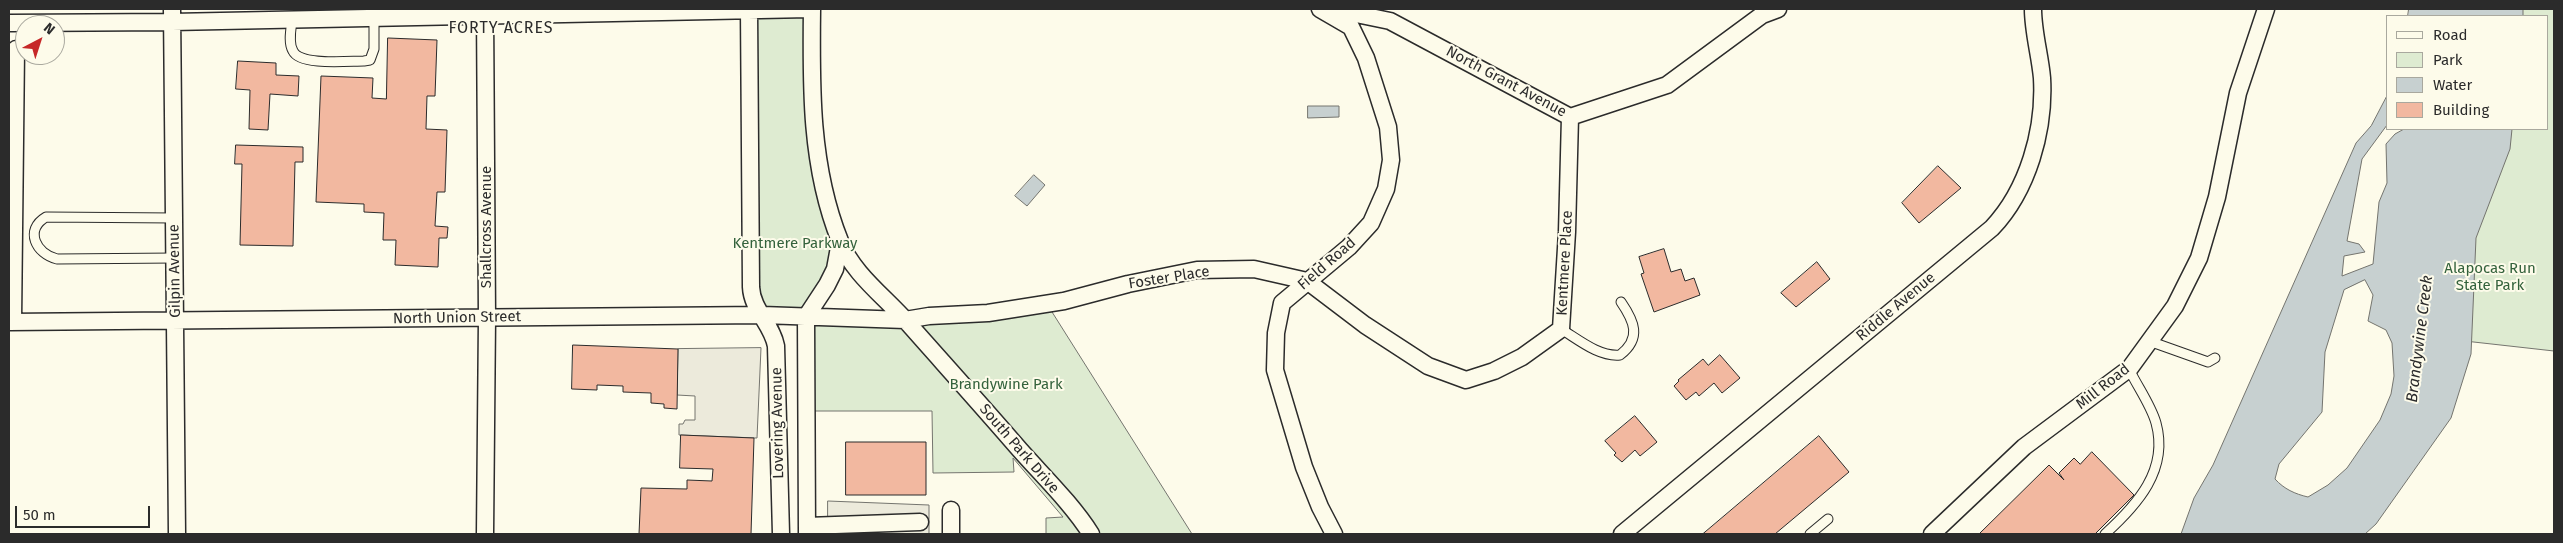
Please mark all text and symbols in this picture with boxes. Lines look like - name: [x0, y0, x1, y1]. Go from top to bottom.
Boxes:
- north arrow: [15, 15, 65, 65]
- legend: [2386, 15, 2548, 130]
- text: N: [40, 19, 58, 38]
- district label: FORTY ACRES: [447, 19, 555, 39]
- text: Road: [2433, 26, 2468, 44]
- street label: North Grant Avenue: [1443, 43, 1569, 121]
- text: Park: [2433, 51, 2463, 69]
- text: Water: [2433, 76, 2472, 94]
- text: Building: [2433, 101, 2489, 119]
- street label: Shallcross Avenue: [478, 166, 496, 288]
- street label: Kentmere Place: [1553, 210, 1577, 316]
- street label: Gilpin Avenue: [165, 224, 185, 318]
- street label: Field Road: [1294, 234, 1360, 294]
- park label: Kentmere Parkway: [733, 235, 857, 253]
- park label: Alapocas Run State Park: [2444, 260, 2536, 295]
- street label: Foster Place: [1127, 263, 1211, 293]
- street label: Riddle Avenue: [1853, 269, 1939, 345]
- water label: Brandywine Creek: [2403, 274, 2437, 404]
- street label: North Union Street: [393, 308, 521, 328]
- street label: Mill Road: [2073, 360, 2133, 414]
- street label: Lovering Avenue: [768, 367, 788, 479]
- park label: Brandywine Park: [949, 376, 1063, 394]
- street label: South Park Drive: [975, 401, 1063, 497]
- scale bar: [18, 496, 152, 528]
- text: 50 m: [23, 506, 56, 524]

